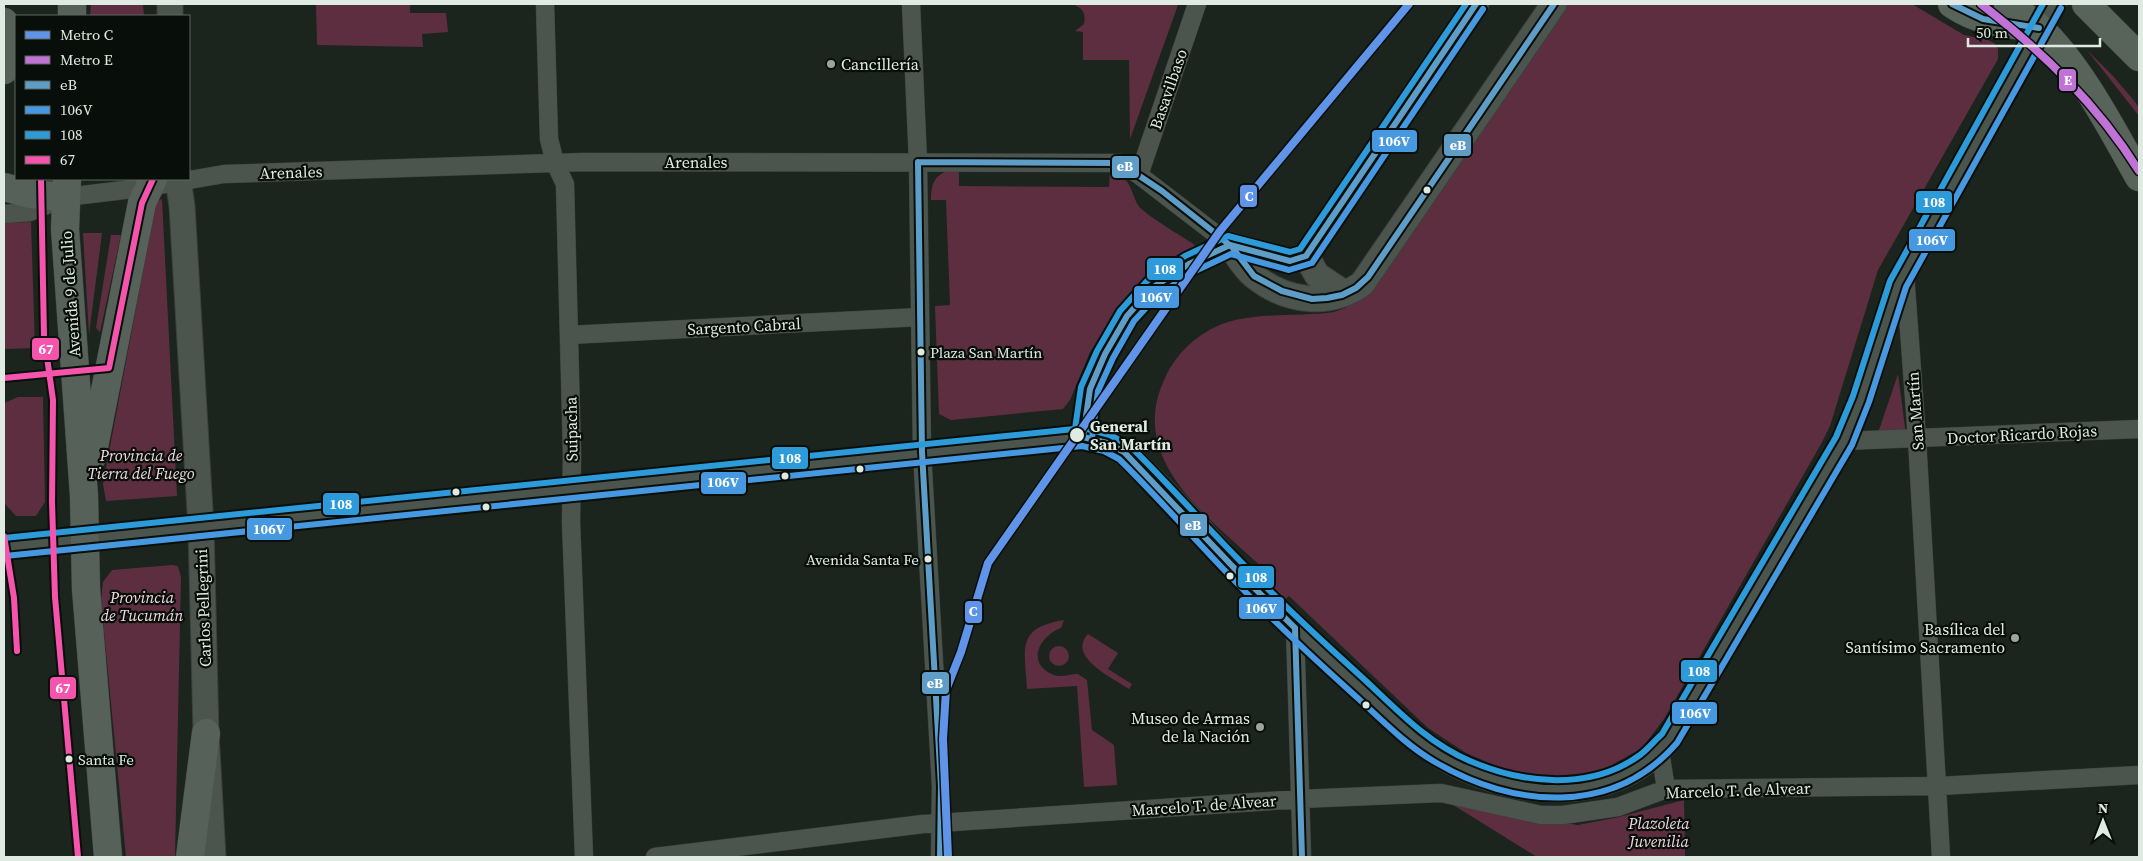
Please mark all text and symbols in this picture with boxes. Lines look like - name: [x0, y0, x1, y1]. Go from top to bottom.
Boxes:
- legend: [15, 15, 190, 180]
- scale bar: [1968, 15, 2100, 47]
- text: 50 m: [1976, 22, 2008, 43]
- text: Metro C: [60, 24, 113, 45]
- street label: Basavilbaso: [1144, 46, 1192, 132]
- text: Metro E: [60, 49, 113, 70]
- place label: Cancillería: [841, 53, 920, 75]
- marker: Cancillería: [825, 58, 837, 70]
- line badge: E: [2058, 68, 2077, 92]
- text: E: [2064, 70, 2072, 90]
- text: eB: [60, 74, 77, 95]
- text: 106V: [60, 99, 93, 120]
- text: 108: [60, 124, 83, 145]
- line badge: 106V: [1371, 129, 1418, 153]
- text: 106V: [1378, 131, 1411, 151]
- line badge: eB: [1443, 133, 1472, 157]
- text: eB: [1450, 135, 1466, 155]
- text: 67: [60, 149, 75, 170]
- street label: Arenales: [664, 151, 728, 173]
- line badge: eB: [1111, 155, 1140, 179]
- text: eB: [1117, 156, 1133, 176]
- street label: Arenales: [259, 160, 323, 184]
- line badge: C: [1239, 184, 1258, 208]
- unlabelled marker: [1422, 185, 1432, 195]
- text: C: [1245, 186, 1254, 206]
- line badge: 108: [1915, 190, 1953, 214]
- text: 108: [1923, 192, 1945, 212]
- line badge: 106V: [1908, 228, 1956, 252]
- street label: Avenida 9 de Julio: [55, 230, 85, 358]
- text: 106V: [1916, 230, 1949, 250]
- line badge: 108: [1146, 257, 1184, 281]
- text: 108: [1154, 259, 1176, 279]
- line badge: 106V: [1133, 285, 1180, 309]
- text: 106V: [1140, 287, 1173, 307]
- street label: Sargento Cabral: [687, 312, 801, 340]
- line badge: 67: [31, 337, 60, 361]
- text: 67: [38, 339, 54, 359]
- place label: Plaza San Martín: [930, 342, 1042, 363]
- marker: Plaza San Martín: [916, 347, 926, 357]
- street label: San Martín: [1901, 371, 1929, 451]
- street label: Suipacha: [559, 396, 583, 462]
- place label: General San Martín: [1090, 415, 1171, 455]
- street label: Doctor Ricardo Rojas: [1946, 419, 2098, 449]
- marker: General San Martín: [1068, 426, 1086, 444]
- park label: Provincia de Tierra del Fuego: [87, 444, 195, 484]
- line badge: 108: [771, 446, 809, 470]
- text: 108: [779, 448, 801, 468]
- unlabelled marker: [855, 464, 865, 474]
- line badge: 106V: [700, 471, 747, 495]
- unlabelled marker: [780, 471, 790, 481]
- text: 106V: [707, 472, 740, 492]
- unlabelled marker: [451, 487, 461, 497]
- line badge: 108: [322, 492, 360, 516]
- text: 108: [330, 494, 352, 514]
- unlabelled marker: [481, 502, 491, 512]
- line badge: eB: [1179, 513, 1208, 537]
- text: eB: [1185, 515, 1201, 535]
- line badge: 106V: [246, 517, 293, 541]
- text: 106V: [253, 519, 286, 539]
- street label: Carlos Pellegrini: [190, 548, 216, 667]
- place label: Avenida Santa Fe: [806, 549, 919, 570]
- marker: Avenida Santa Fe: [923, 554, 933, 564]
- line badge: 108: [1237, 565, 1275, 589]
- text: 108: [1245, 567, 1267, 587]
- unlabelled marker: [1225, 571, 1235, 581]
- park label: Provincia de Tucumán: [101, 586, 183, 626]
- line badge: 106V: [1238, 596, 1285, 620]
- text: 106V: [1245, 598, 1278, 618]
- line badge: C: [964, 600, 983, 624]
- text: C: [969, 601, 978, 621]
- place label: Basílica del Santísimo Sacramento: [1846, 618, 2005, 658]
- marker: Basílica del Santísimo Sacramento: [2009, 632, 2021, 644]
- line badge: 108: [1680, 659, 1718, 683]
- text: 108: [1688, 661, 1710, 681]
- line badge: eB: [921, 671, 950, 695]
- text: eB: [927, 673, 943, 693]
- line badge: 67: [49, 676, 77, 700]
- text: 67: [55, 678, 71, 698]
- unlabelled marker: [1361, 700, 1371, 710]
- line badge: 106V: [1671, 701, 1718, 725]
- text: 106V: [1679, 703, 1712, 723]
- place label: Museo de Armas de la Nación: [1131, 707, 1250, 747]
- marker: Museo de Armas de la Nación: [1254, 721, 1266, 733]
- place label: Santa Fe: [78, 749, 134, 770]
- marker: Santa Fe: [64, 754, 74, 764]
- street label: Marcelo T. de Alvear: [1665, 776, 1811, 804]
- street label: Marcelo T. de Alvear: [1131, 789, 1277, 821]
- north arrow: [2078, 796, 2128, 846]
- text: N: [2098, 798, 2108, 818]
- park label: Plazoleta Juvenilia: [1627, 812, 1690, 852]

